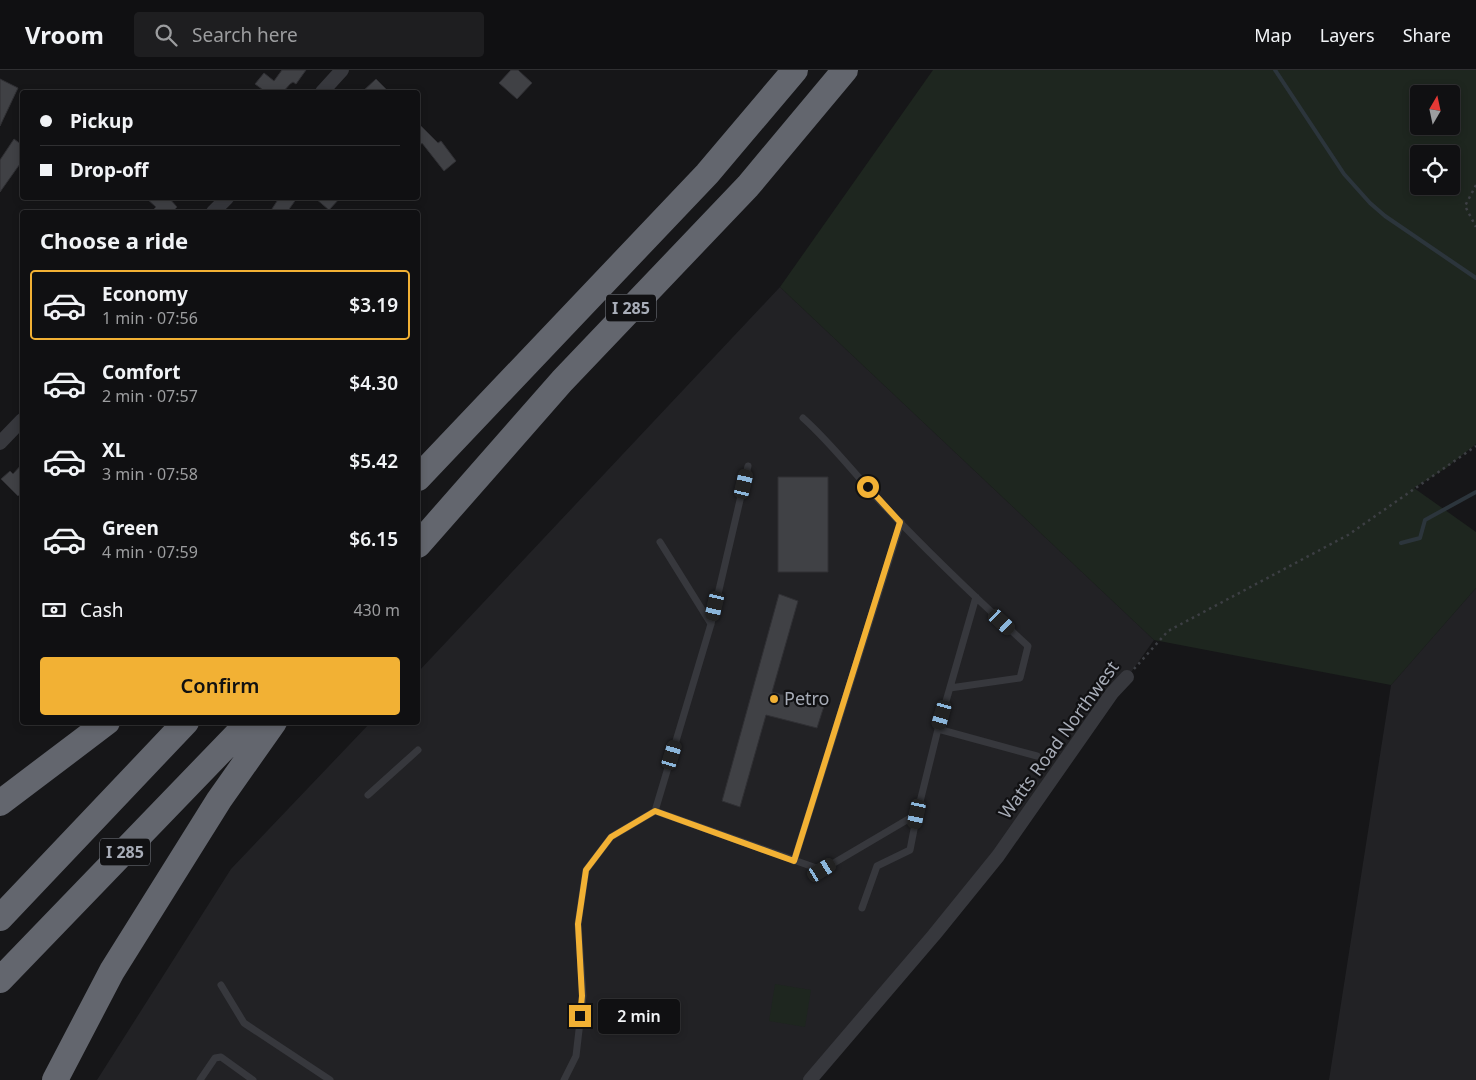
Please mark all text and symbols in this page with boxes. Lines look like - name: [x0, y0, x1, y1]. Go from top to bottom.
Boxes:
- search box: [134, 12, 484, 57]
- text: Vroom: [25, 18, 104, 51]
- icon: search: [152, 21, 180, 49]
- text: Search here: [192, 22, 298, 48]
- text: Map: [1254, 23, 1292, 47]
- text: Layers: [1320, 23, 1375, 47]
- text: Share: [1403, 23, 1451, 47]
- north arrow: [1410, 85, 1460, 135]
- map controls: [1410, 85, 1460, 195]
- text: Pickup: [70, 108, 133, 134]
- button: locate: [1410, 145, 1460, 195]
- text: Drop-off: [70, 157, 149, 183]
- text: Choose a ride: [40, 225, 188, 255]
- text: Economy: [102, 281, 188, 307]
- icon: car: [42, 283, 87, 328]
- text: $3.19: [349, 292, 398, 318]
- road number: I 285: [606, 294, 656, 322]
- text: 1 min · 07:56: [102, 307, 198, 329]
- text: Comfort: [102, 359, 181, 385]
- icon: car: [42, 361, 87, 406]
- text: $4.30: [349, 370, 398, 396]
- text: 2 min · 07:57: [102, 385, 198, 407]
- text: XL: [102, 437, 125, 463]
- icon: car: [42, 439, 87, 484]
- text: $5.42: [349, 448, 398, 474]
- text: 3 min · 07:58: [102, 463, 198, 485]
- car: [733, 468, 754, 500]
- route start: [857, 476, 879, 498]
- text: Green: [102, 515, 159, 541]
- icon: car: [42, 517, 87, 562]
- text: $6.15: [349, 526, 398, 552]
- text: 4 min · 07:59: [102, 541, 198, 563]
- car: [704, 590, 725, 622]
- icon: cash: [40, 596, 68, 624]
- text: Cash: [80, 597, 124, 623]
- text: 430 m: [353, 599, 400, 621]
- car: [985, 606, 1018, 638]
- street label: Watts Road Northwest: [993, 655, 1124, 823]
- button: Confirm: [40, 657, 400, 715]
- place label: Petro: [784, 686, 830, 710]
- marker: Petro: [768, 693, 780, 705]
- car: [930, 699, 953, 731]
- car: [660, 738, 683, 772]
- car: [906, 798, 927, 830]
- road number: I 285: [100, 839, 150, 866]
- car: [805, 856, 838, 884]
- callout: 2 min: [598, 998, 680, 1034]
- route end: [569, 1005, 591, 1027]
- text: 2 min: [617, 1005, 661, 1027]

